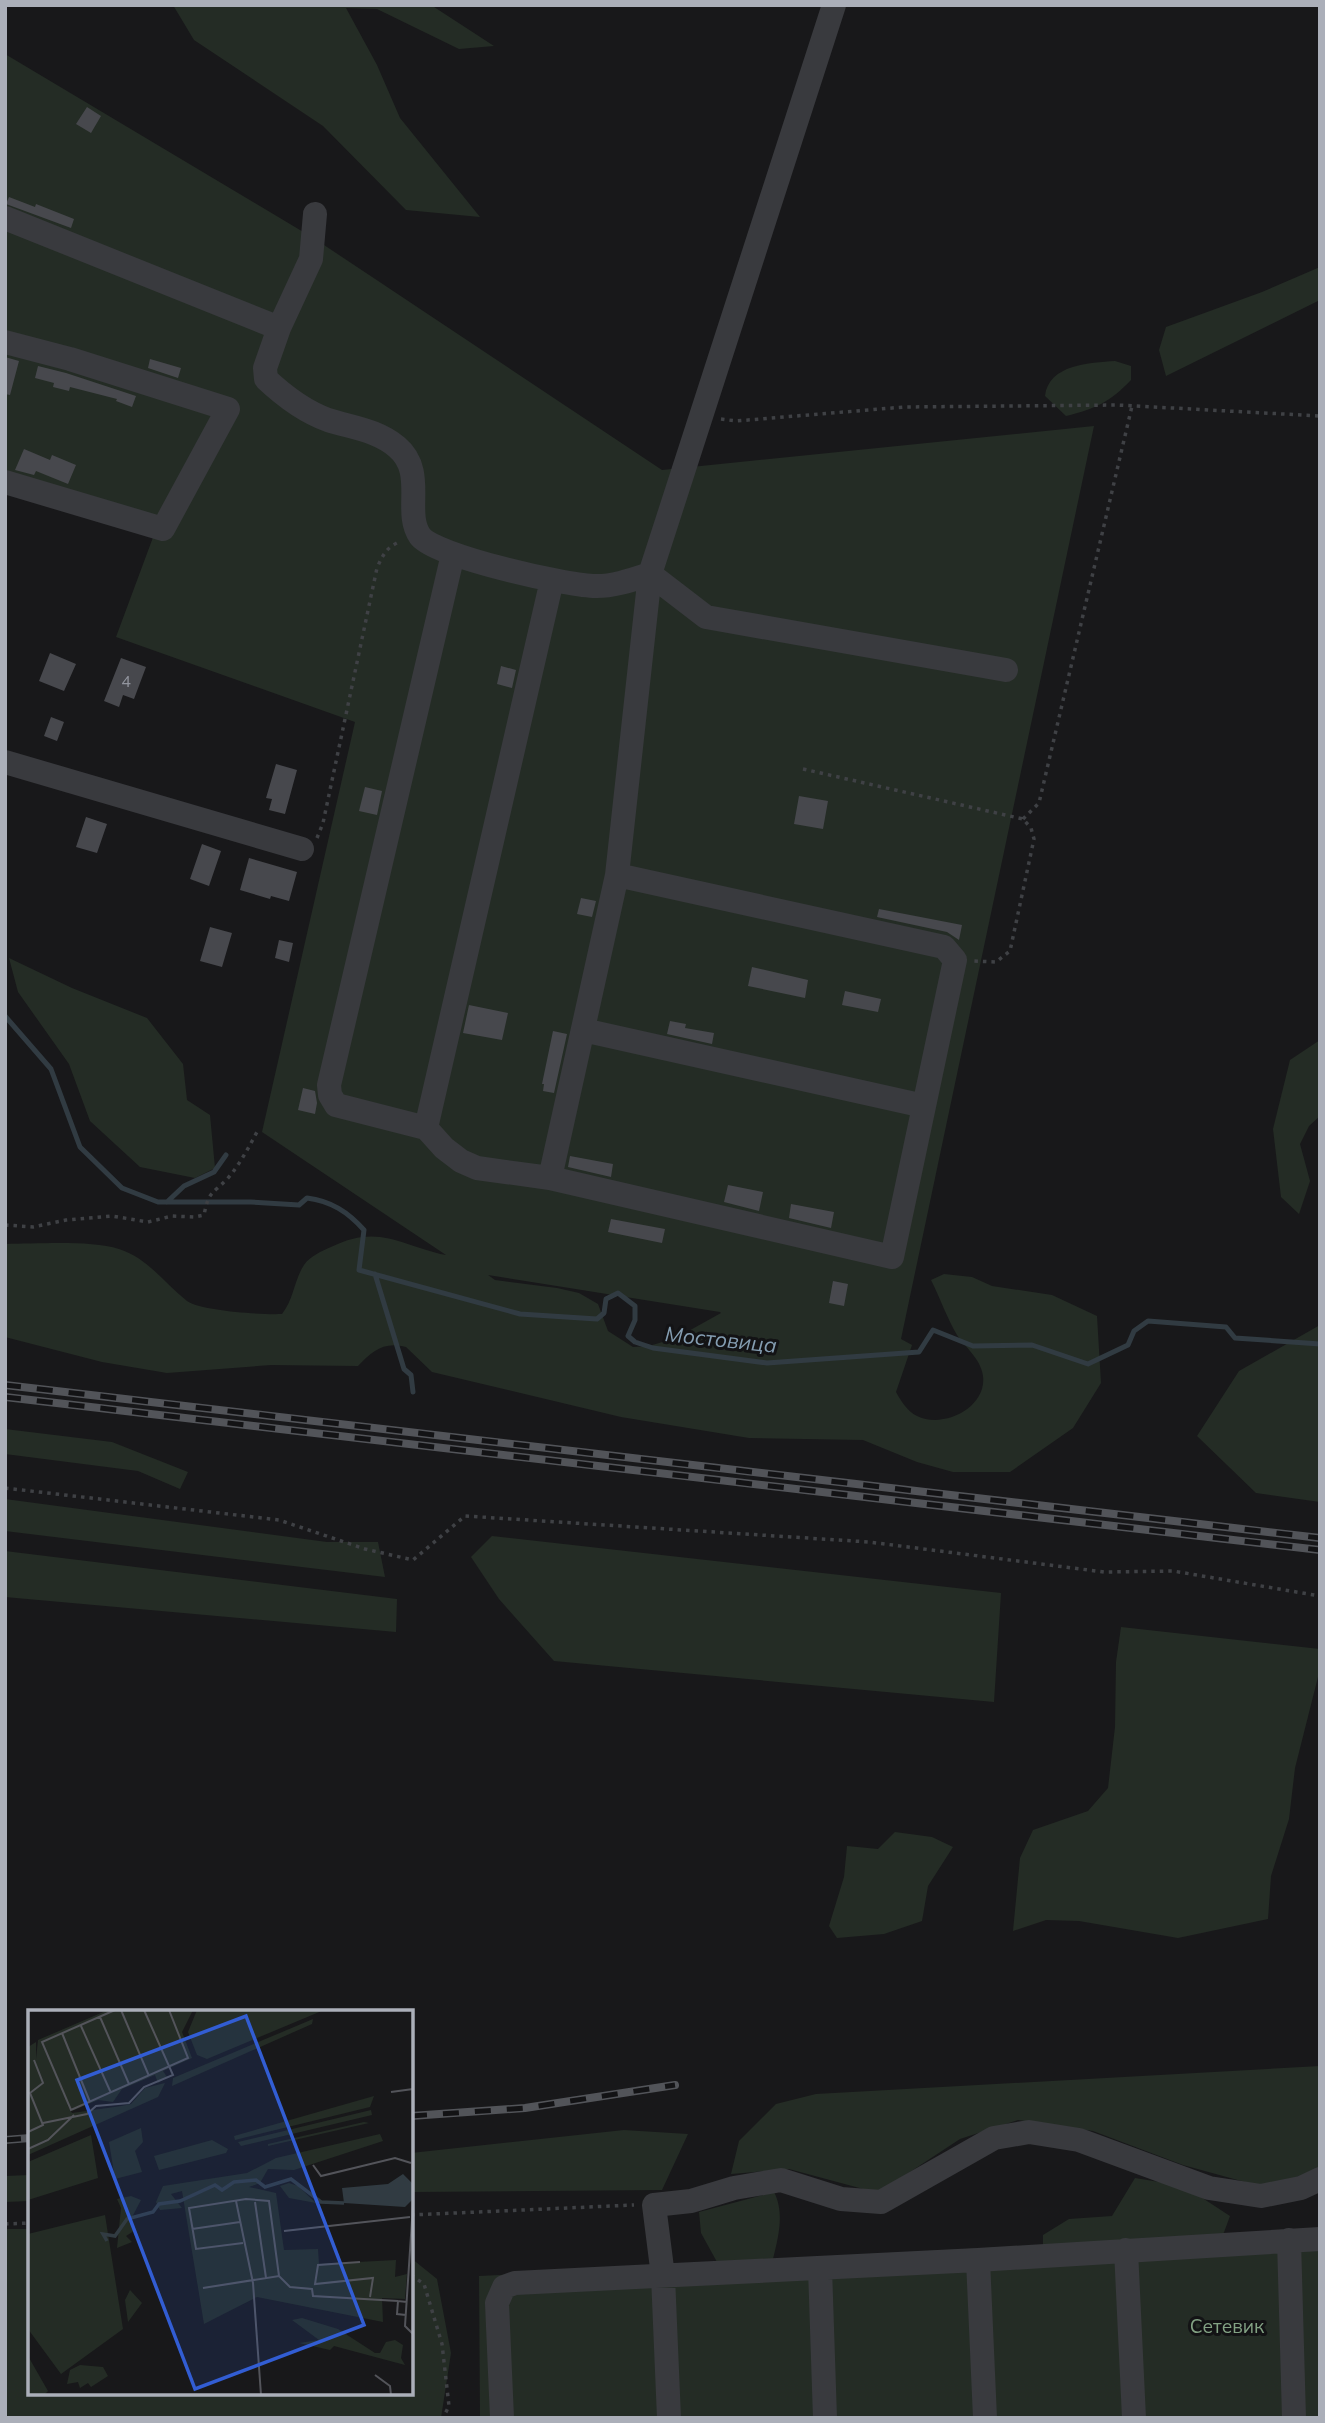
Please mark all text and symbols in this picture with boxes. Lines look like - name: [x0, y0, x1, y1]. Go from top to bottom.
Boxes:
- house number: 4: [121, 671, 131, 691]
- water label: Мостовица: [664, 1320, 778, 1358]
- inset map: [28, 2010, 413, 2395]
- park label: Сетевик: [1190, 2314, 1265, 2338]

